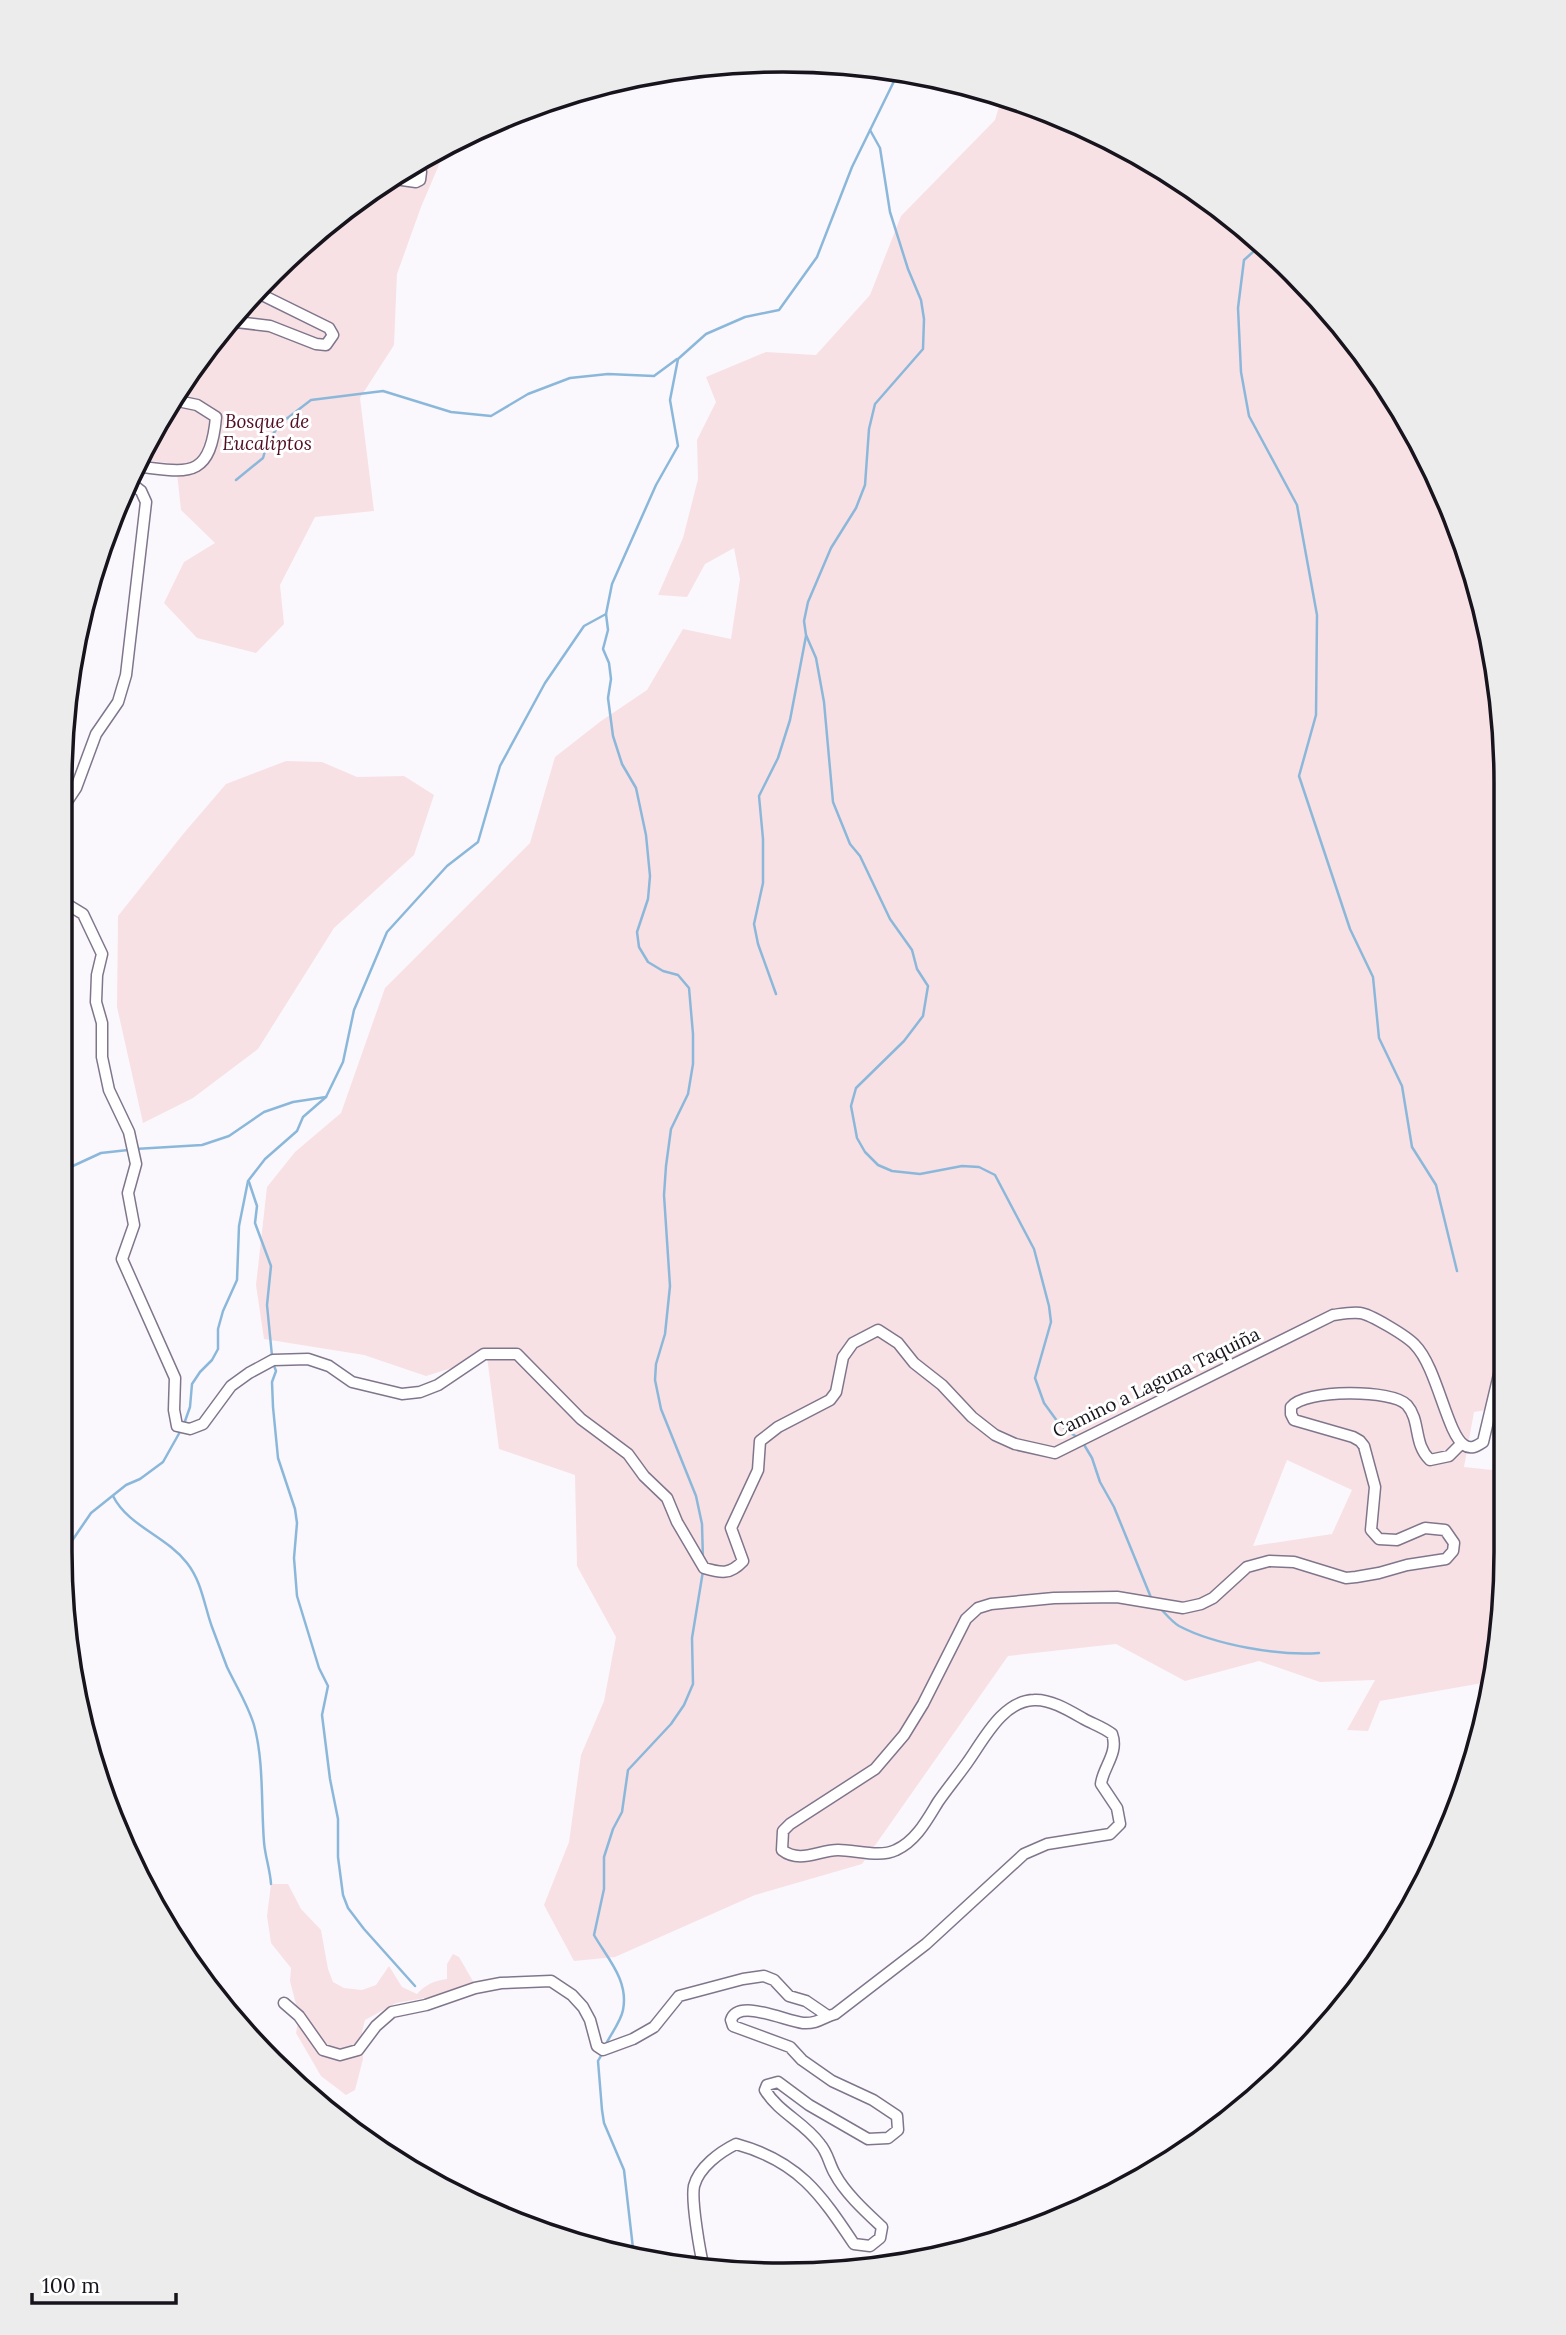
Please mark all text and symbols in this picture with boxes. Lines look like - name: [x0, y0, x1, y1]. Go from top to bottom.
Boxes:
- park label: Bosque de Eucaliptos: [222, 409, 312, 455]
- street label: Camino a Laguna Taquiña: [1048, 1321, 1264, 1443]
- scale bar: [32, 2262, 175, 2306]
- text: 100 m: [42, 2272, 100, 2299]

